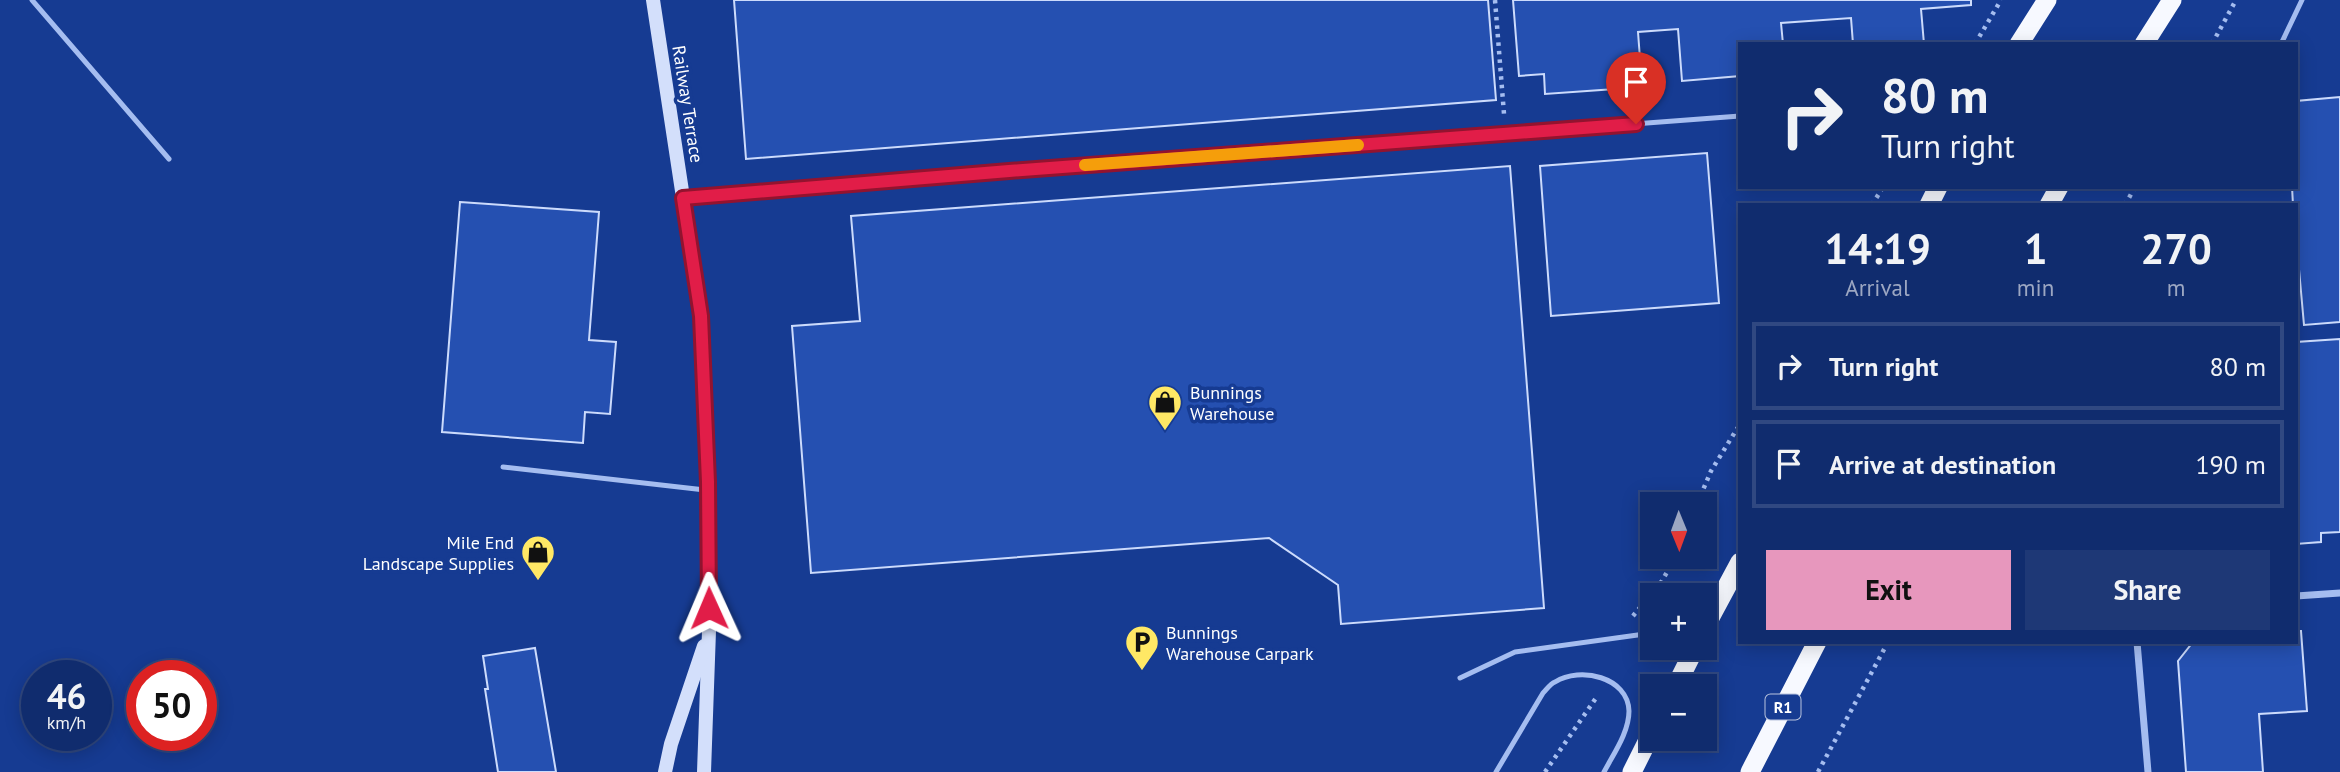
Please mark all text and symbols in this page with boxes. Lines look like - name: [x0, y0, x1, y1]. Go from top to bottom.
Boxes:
- street label: Railway Terrace: [667, 44, 709, 164]
- pin: [1606, 52, 1666, 124]
- icon: arrive: [1617, 63, 1655, 101]
- text: 80 m: [1881, 63, 1988, 127]
- icon: right: [1766, 70, 1857, 161]
- text: Turn right: [1881, 125, 2015, 167]
- text: 14:19: [1824, 221, 1931, 276]
- text: 1: [2024, 221, 2047, 276]
- text: 270: [2140, 221, 2212, 276]
- text: Arrival: [1845, 273, 1910, 302]
- text: min: [2017, 273, 2054, 302]
- text: m: [2167, 273, 2185, 302]
- icon: right: [1770, 347, 1808, 385]
- text: Turn right: [1829, 350, 1938, 383]
- text: 80 m: [2210, 350, 2266, 383]
- place label: Bunnings Warehouse: [1190, 381, 1274, 425]
- shop icon: Bunnings Warehouse: [1146, 383, 1184, 432]
- icon: arrive: [1770, 445, 1808, 483]
- text: Arrive at destination: [1829, 448, 2056, 481]
- text: 190 m: [2195, 448, 2266, 481]
- north arrow: [1640, 492, 1717, 569]
- map controls: [1640, 492, 1717, 751]
- place label: Mile End Landscape Supplies: [363, 531, 514, 575]
- shop icon: Mile End Landscape Supplies: [519, 533, 557, 582]
- button: Exit: [1766, 550, 2011, 630]
- button: Share: [2025, 550, 2270, 630]
- position arrow: [672, 571, 746, 645]
- button: +: [1640, 583, 1717, 660]
- place label: Bunnings Warehouse Carpark: [1166, 621, 1314, 665]
- parking icon: Bunnings Warehouse Carpark: [1123, 623, 1161, 672]
- speed limit sign: 50: [126, 660, 217, 751]
- text: 46: [47, 673, 86, 719]
- button: −: [1640, 674, 1717, 751]
- road number: R1: [1766, 694, 1800, 720]
- text: km/h: [47, 711, 86, 734]

